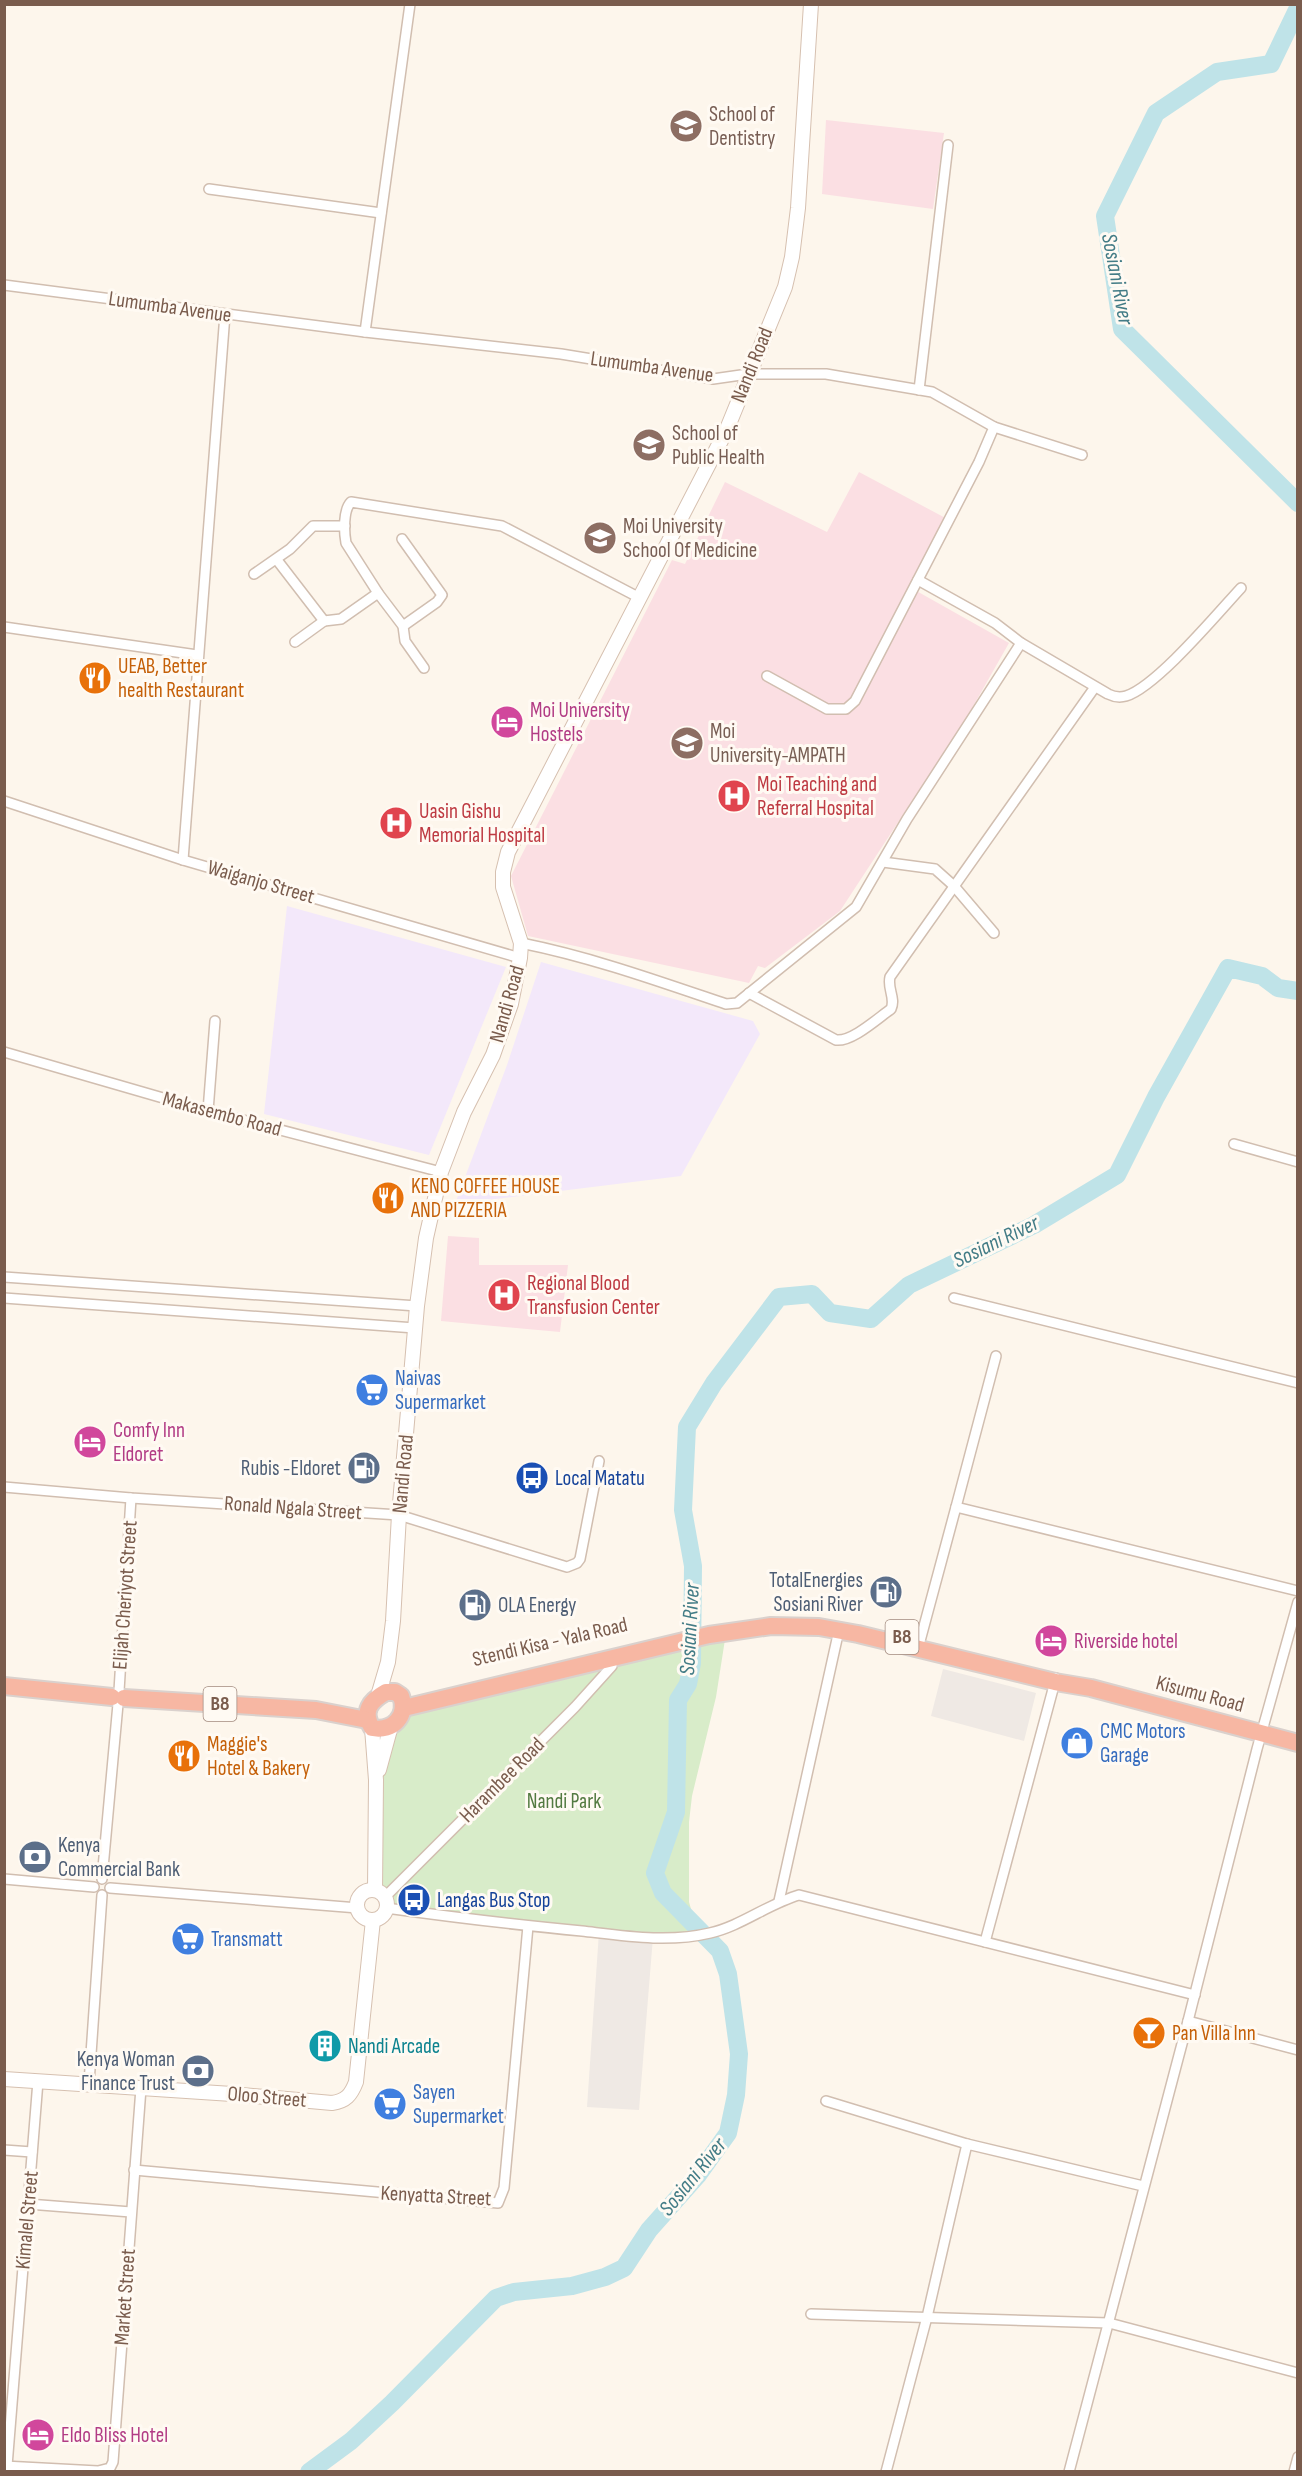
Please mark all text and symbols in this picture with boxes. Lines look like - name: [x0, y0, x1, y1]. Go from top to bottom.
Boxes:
- place label: School of Dentistry: [709, 102, 776, 151]
- school or university icon: School of Dentistry: [668, 108, 704, 144]
- water label: Sosiani River: [1095, 231, 1139, 328]
- street label: Lumumba Avenue: [107, 286, 233, 328]
- street label: Nandi Road: [726, 324, 778, 406]
- street label: Lumumba Avenue: [589, 346, 715, 388]
- place label: School of Public Health: [672, 421, 765, 470]
- school or university icon: School of Public Health: [631, 427, 667, 463]
- place label: Moi University School Of Medicine: [623, 514, 757, 563]
- school or university icon: Moi University School Of Medicine: [582, 520, 618, 556]
- place label: UEAB, Better health Restaurant: [118, 654, 244, 703]
- restaurant icon: UEAB, Better health Restaurant: [77, 660, 113, 696]
- place label: Moi University Hostels: [530, 698, 630, 747]
- hotel icon: Moi University Hostels: [489, 704, 525, 740]
- place label: Moi University-AMPATH: [710, 719, 846, 768]
- school or university icon: Moi University-AMPATH: [669, 725, 705, 761]
- place label: Moi Teaching and Referral Hospital: [757, 772, 877, 821]
- hospital icon: Moi Teaching and Referral Hospital: [716, 778, 752, 814]
- place label: Uasin Gishu Memorial Hospital: [419, 799, 545, 848]
- hospital icon: Uasin Gishu Memorial Hospital: [378, 805, 414, 841]
- street label: Waiganjo Street: [204, 855, 318, 909]
- street label: Nandi Road: [484, 963, 530, 1045]
- street label: Makasembo Road: [160, 1086, 284, 1142]
- place label: KENO COFFEE HOUSE AND PIZZERIA: [410, 1174, 560, 1223]
- restaurant icon: KENO COFFEE HOUSE AND PIZZERIA: [370, 1180, 406, 1216]
- water label: Sosiani River: [949, 1209, 1044, 1274]
- place label: Regional Blood Transfusion Center: [527, 1271, 660, 1320]
- hospital icon: Regional Blood Transfusion Center: [486, 1277, 522, 1313]
- place label: Naivas Supermarket: [395, 1366, 486, 1415]
- supermarket icon: Naivas Supermarket: [354, 1372, 390, 1408]
- place label: Comfy Inn Eldoret: [113, 1418, 185, 1467]
- hotel icon: Comfy Inn Eldoret: [72, 1424, 108, 1460]
- street label: Nandi Road: [387, 1434, 419, 1514]
- fuel station icon: Rubis -Eldoret: [346, 1450, 382, 1486]
- place label: Rubis -Eldoret: [241, 1456, 341, 1481]
- bus stop icon: Local Matatu: [514, 1460, 550, 1496]
- place label: Local Matatu: [555, 1466, 645, 1491]
- street label: Ronald Ngala Street: [223, 1491, 363, 1525]
- street label: Elijah Cheriyot Street: [107, 1520, 143, 1670]
- place label: TotalEnergies Sosiani River: [769, 1568, 863, 1617]
- fuel station icon: TotalEnergies Sosiani River: [868, 1574, 904, 1610]
- water label: Sosiani River: [674, 1581, 706, 1676]
- fuel station icon: OLA Energy: [457, 1587, 493, 1623]
- place label: OLA Energy: [498, 1593, 576, 1618]
- street label: Stendi Kisa - Yala Road: [470, 1612, 630, 1672]
- road number: B8: [886, 1620, 918, 1654]
- hotel icon: Riverside hotel: [1033, 1623, 1069, 1659]
- place label: Riverside hotel: [1074, 1629, 1178, 1654]
- street label: Kisumu Road: [1153, 1670, 1247, 1718]
- road number: B8: [204, 1687, 236, 1721]
- place label: CMC Motors Garage: [1100, 1719, 1186, 1768]
- shop icon: CMC Motors Garage: [1059, 1725, 1095, 1761]
- place label: Maggie's Hotel & Bakery: [207, 1732, 310, 1781]
- street label: Harambee Road: [454, 1732, 550, 1828]
- restaurant icon: Maggie's Hotel & Bakery: [166, 1738, 202, 1774]
- park label: Nandi Park: [527, 1789, 601, 1814]
- place label: Kenya Commercial Bank: [58, 1833, 180, 1882]
- bank icon: Kenya Commercial Bank: [17, 1839, 53, 1875]
- bus stop icon: Langas Bus Stop: [396, 1882, 432, 1918]
- place label: Langas Bus Stop: [437, 1888, 551, 1913]
- supermarket icon: Transmatt: [170, 1921, 206, 1957]
- place label: Transmatt: [211, 1927, 283, 1952]
- bar icon: Pan Villa Inn: [1131, 2015, 1167, 2051]
- place label: Pan Villa Inn: [1172, 2021, 1256, 2046]
- building icon: Nandi Arcade: [307, 2028, 343, 2064]
- place label: Nandi Arcade: [348, 2034, 440, 2059]
- place label: Kenya Woman Finance Trust: [77, 2047, 175, 2096]
- bank icon: Kenya Woman Finance Trust: [180, 2053, 216, 2089]
- place label: Sayen Supermarket: [413, 2080, 504, 2129]
- street label: Oloo Street: [226, 2081, 308, 2113]
- supermarket icon: Sayen Supermarket: [372, 2086, 408, 2122]
- water label: Sosiani River: [653, 2132, 733, 2221]
- street label: Kimalel Street: [10, 2170, 44, 2270]
- street label: Kenyatta Street: [380, 2181, 492, 2211]
- street label: Market Street: [109, 2248, 141, 2346]
- hotel icon: Eldo Bliss Hotel: [20, 2417, 56, 2453]
- place label: Eldo Bliss Hotel: [61, 2423, 168, 2448]

